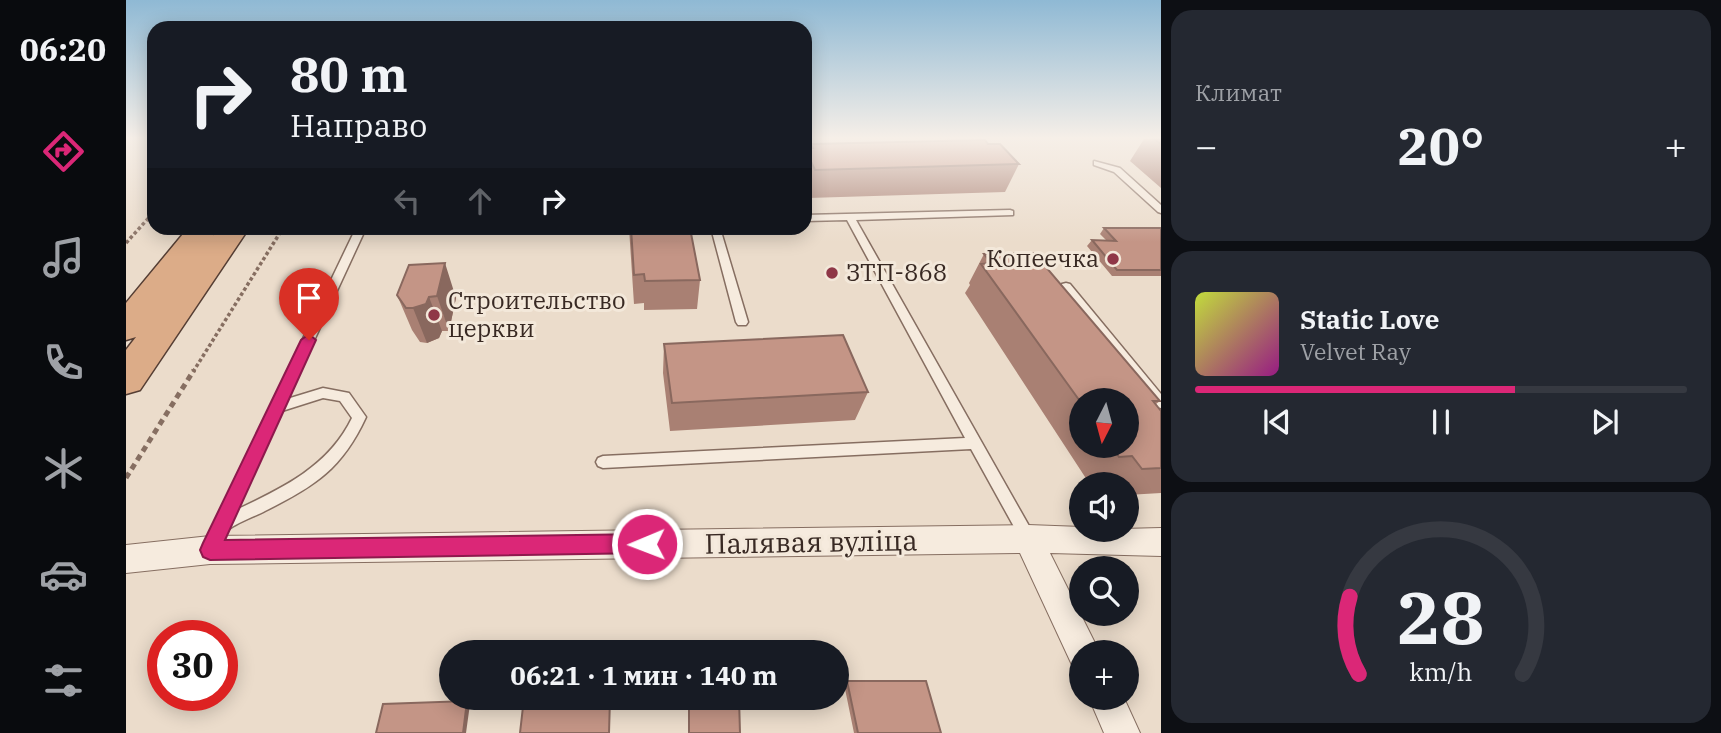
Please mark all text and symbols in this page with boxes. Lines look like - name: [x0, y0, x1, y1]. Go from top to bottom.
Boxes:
- text: 06:20: [20, 28, 106, 70]
- text: 80 m: [290, 42, 408, 105]
- icon: right: [175, 49, 266, 140]
- text: Климат: [1195, 77, 1282, 107]
- text: Направо: [290, 104, 427, 146]
- text: 20°: [1398, 112, 1484, 179]
- text: −: [1195, 121, 1218, 170]
- text: +: [1664, 121, 1687, 170]
- icon: directions: [39, 127, 88, 176]
- icon: left: [388, 182, 426, 220]
- icon: ahead: [461, 182, 499, 220]
- icon: right: [534, 182, 572, 220]
- icon: music: [39, 233, 88, 282]
- place label: Копеечка: [986, 242, 1099, 274]
- marker: Копеечка: [1105, 251, 1121, 267]
- place label: ЗТП-868: [846, 256, 947, 288]
- marker: ЗТП-868: [824, 265, 840, 281]
- pin: [279, 268, 339, 340]
- icon: arrive: [290, 279, 328, 317]
- place label: Строительство церкви: [448, 284, 626, 344]
- text: Static Love: [1300, 302, 1439, 336]
- marker: Строительство церкви: [426, 307, 442, 323]
- text: Velvet Ray: [1300, 336, 1411, 366]
- icon: phone: [39, 338, 88, 387]
- north arrow: [1069, 388, 1139, 458]
- map controls: [1069, 388, 1139, 710]
- icon: previous: [1258, 403, 1296, 441]
- icon: pause: [1422, 403, 1460, 441]
- icon: next: [1586, 403, 1624, 441]
- icon: climate: [39, 444, 88, 493]
- button: sound: [1069, 472, 1139, 542]
- position arrow: [610, 507, 684, 581]
- street label: Палявая вуліца: [704, 521, 918, 562]
- icon: car: [39, 550, 88, 599]
- button: search: [1069, 556, 1139, 626]
- text: 28: [1397, 569, 1485, 664]
- speed limit sign: 30: [147, 620, 238, 711]
- button: +: [1069, 640, 1139, 710]
- text: km/h: [1409, 654, 1473, 687]
- icon: filters: [39, 656, 88, 705]
- text: 06:21 · 1 мин · 140 m: [510, 658, 778, 692]

